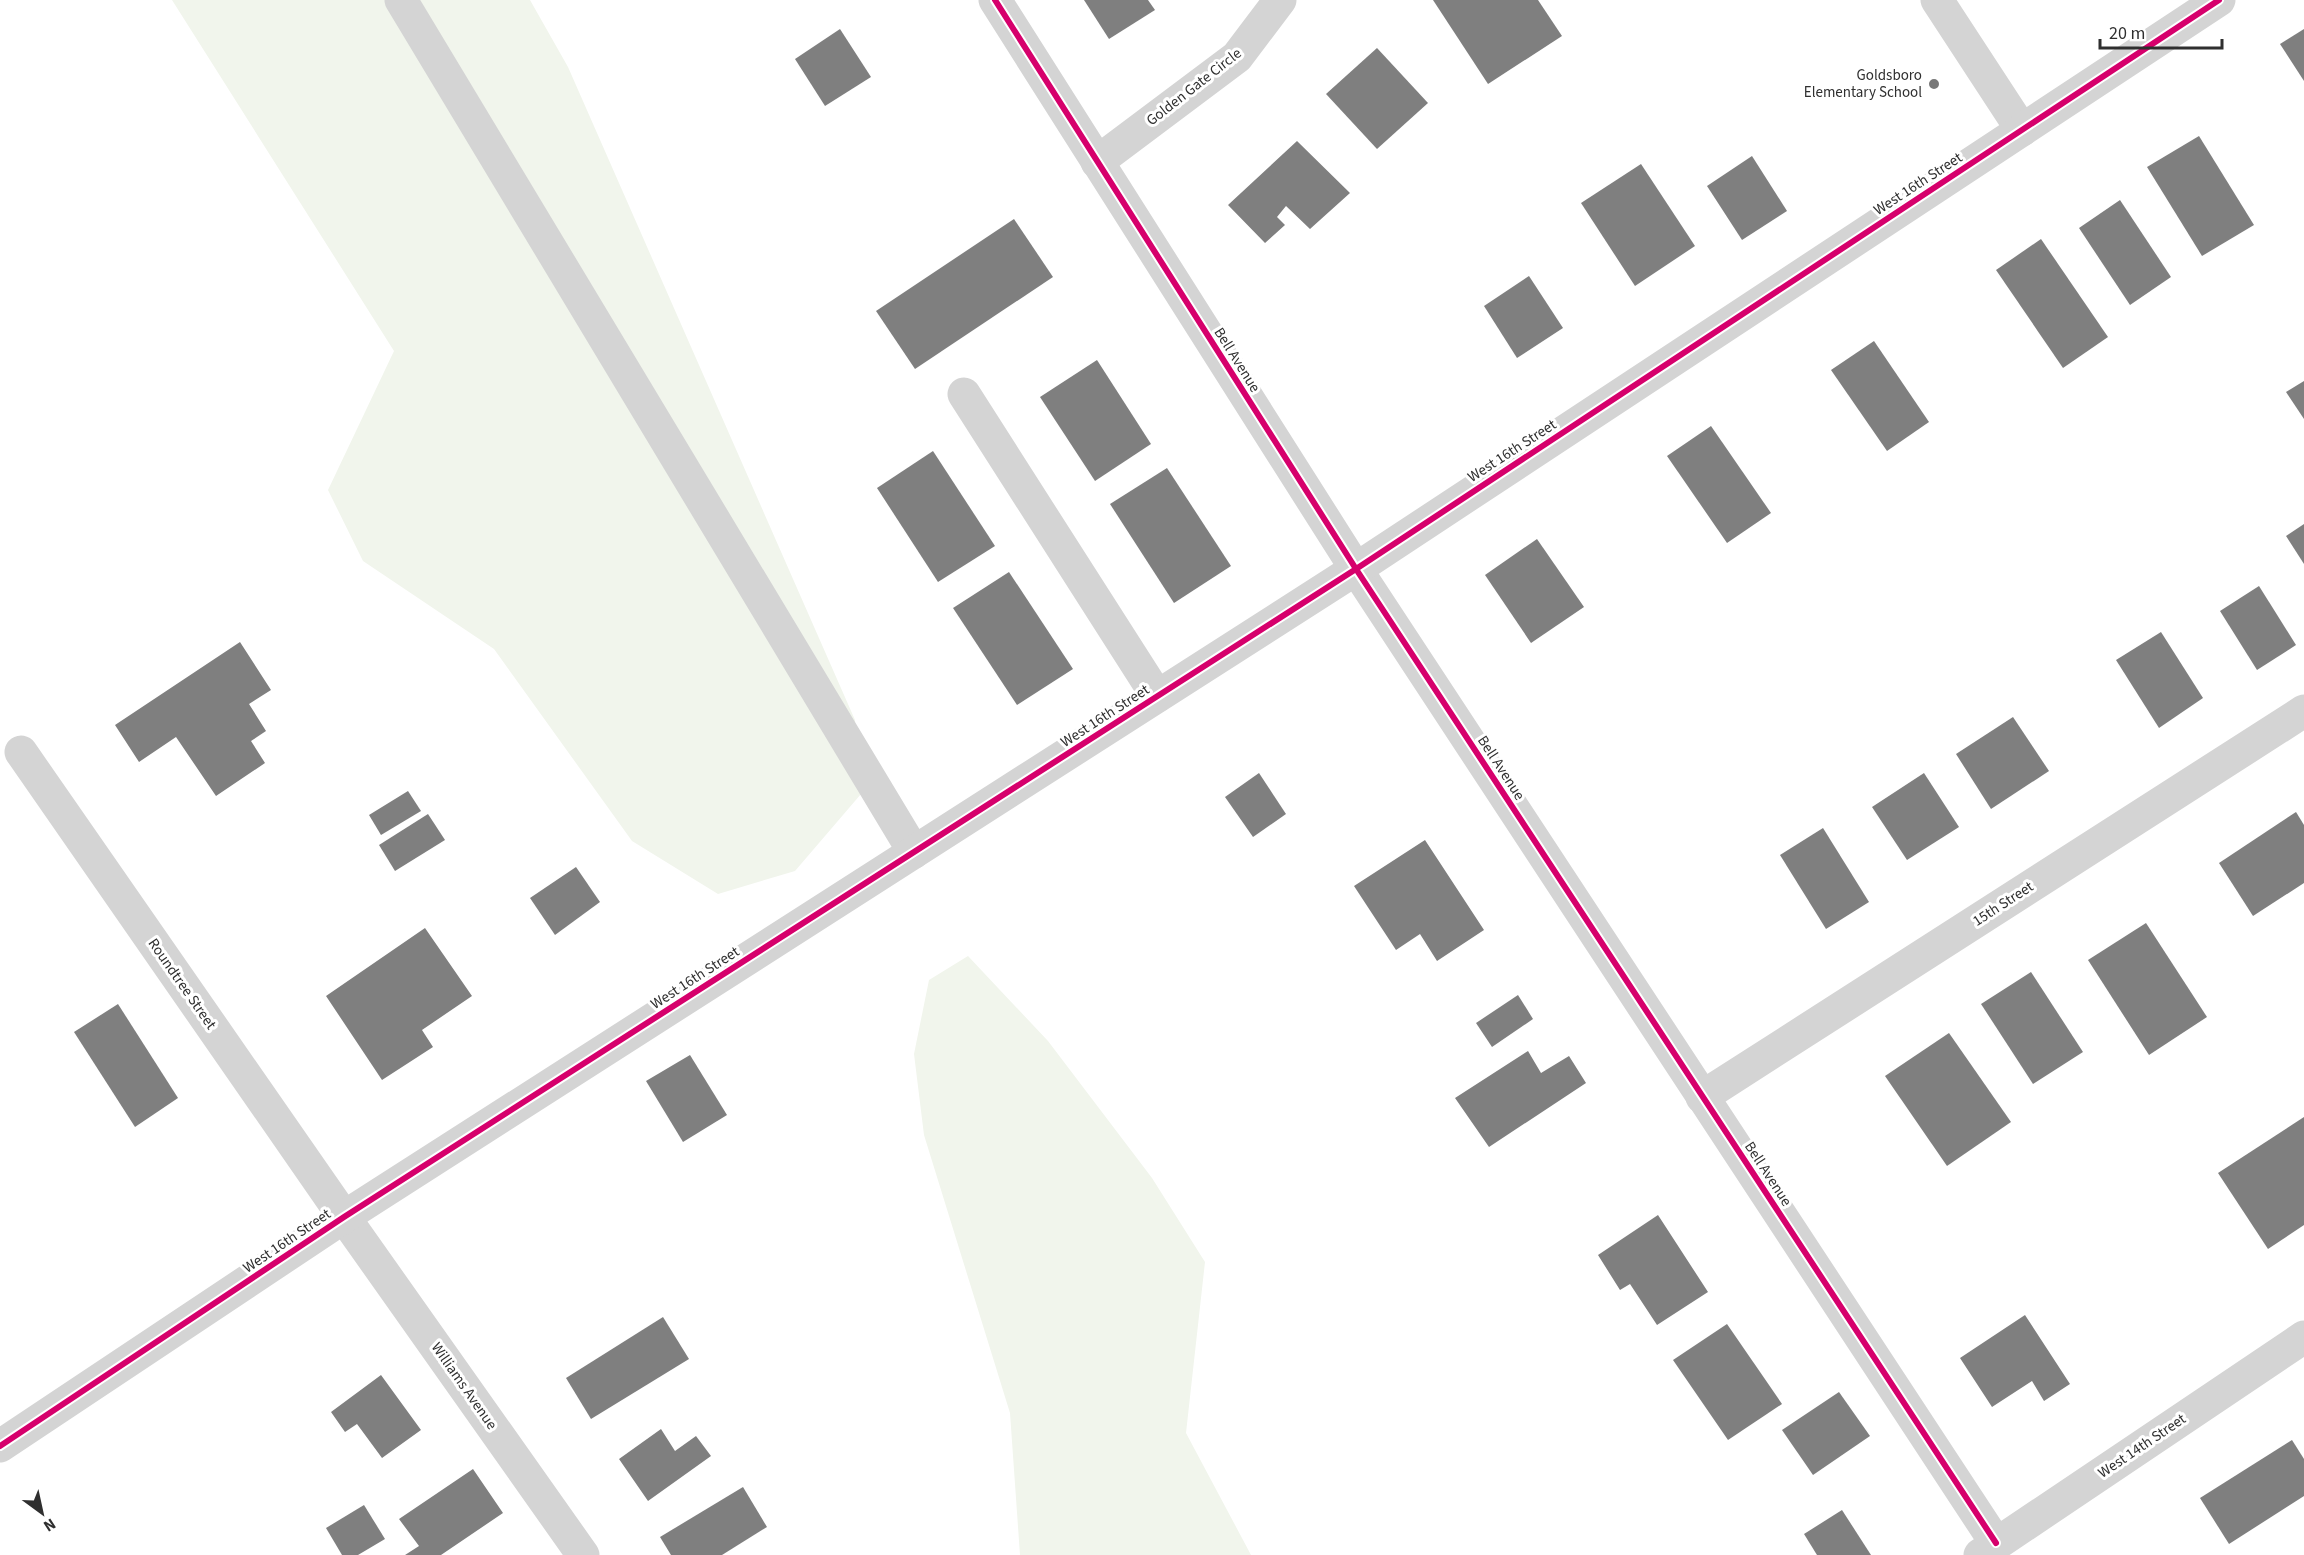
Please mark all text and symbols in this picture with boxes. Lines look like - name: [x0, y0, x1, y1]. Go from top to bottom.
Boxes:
- scale bar: [2100, 12, 2222, 50]
- text: 20 m: [2109, 21, 2145, 46]
- street label: Golden Gate Circle: [1142, 43, 1246, 131]
- place label: Goldsboro Elementary School: [1804, 65, 1922, 103]
- marker: Goldsboro Elementary School: [1927, 77, 1941, 91]
- street label: West 16th Street: [1870, 147, 1966, 221]
- street label: Bell Avenue: [1209, 323, 1265, 397]
- street label: West 16th Street: [1464, 414, 1560, 488]
- street label: West 16th Street: [1057, 679, 1153, 753]
- street label: Bell Avenue: [1472, 732, 1530, 804]
- street label: 15th Street: [1968, 876, 2038, 932]
- street label: Roundtree Street: [143, 934, 221, 1034]
- street label: West 16th Street: [647, 941, 743, 1015]
- street label: Bell Avenue: [1739, 1138, 1797, 1210]
- street label: West 16th Street: [239, 1204, 335, 1278]
- street label: Williams Avenue: [426, 1338, 502, 1434]
- street label: West 14th Street: [2094, 1409, 2190, 1483]
- north arrow: [12, 1483, 72, 1543]
- text: N: [39, 1513, 60, 1537]

